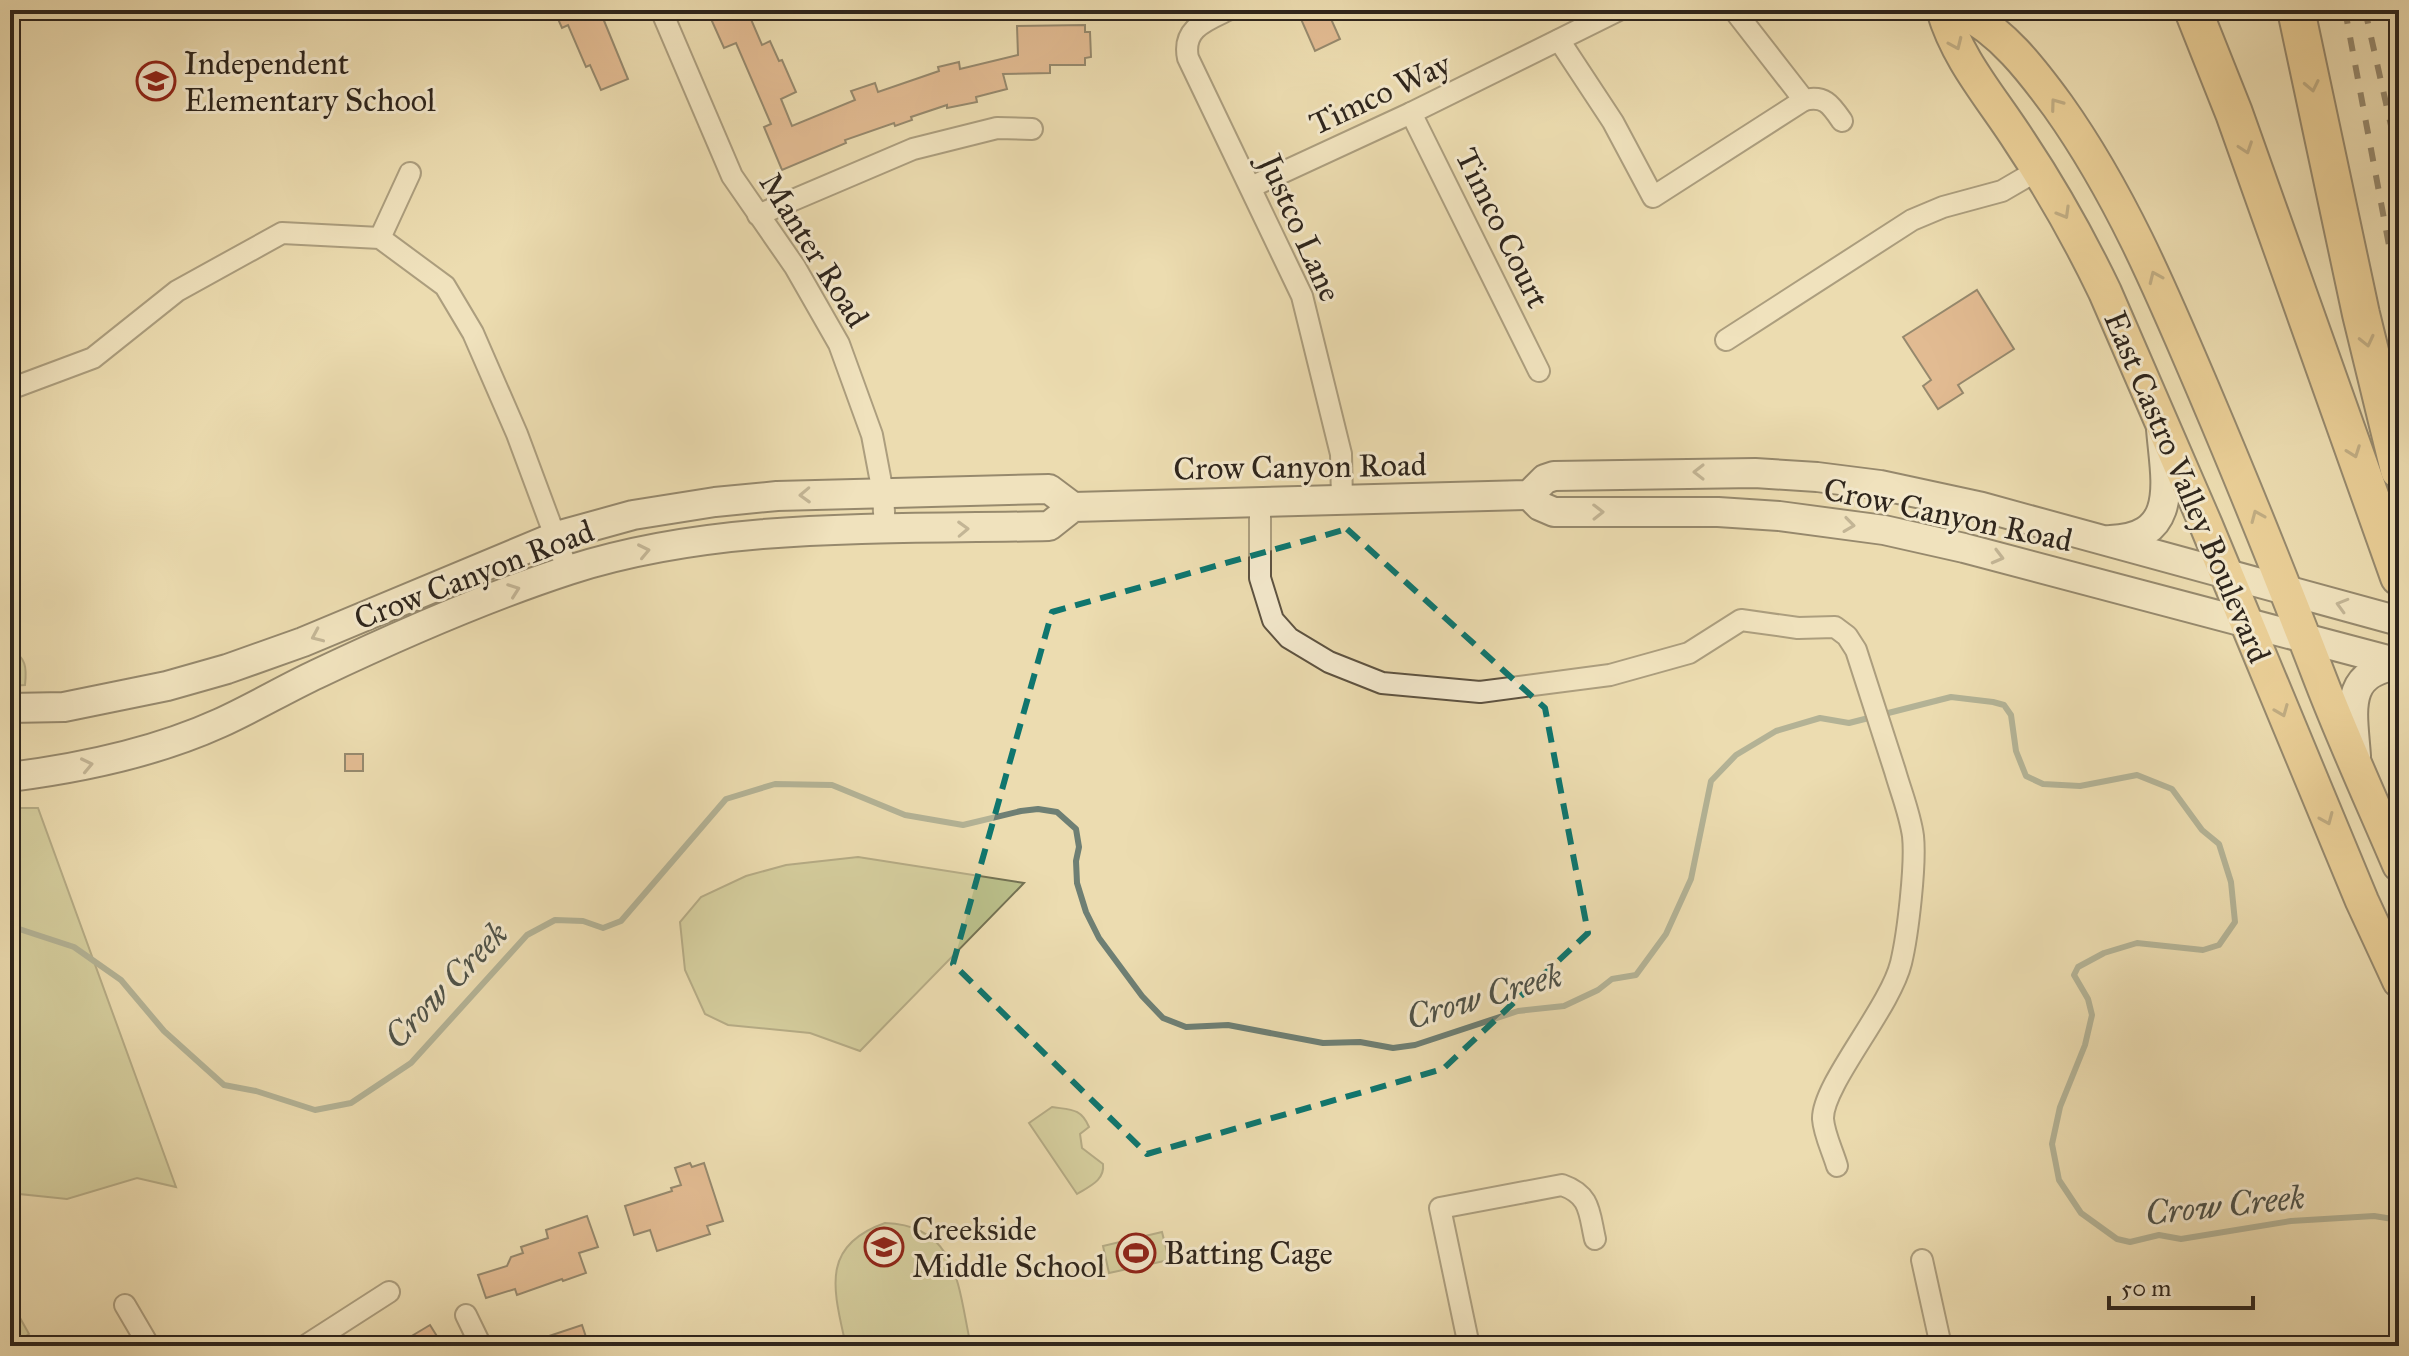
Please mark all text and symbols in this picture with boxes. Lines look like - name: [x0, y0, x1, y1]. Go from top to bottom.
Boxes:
- one-way arrow: [1946, 36, 1962, 51]
- place label: Independent Elementary School: [184, 44, 436, 120]
- street label: Timco Way: [1303, 44, 1458, 144]
- school or university icon: Independent Elementary School: [135, 60, 177, 102]
- one-way arrow: [2303, 80, 2320, 93]
- one-way arrow: [2051, 98, 2065, 112]
- one-way arrow: [2236, 140, 2253, 154]
- street label: Timco Court: [1447, 142, 1557, 314]
- street label: Justco Lane: [1249, 146, 1350, 308]
- street label: Manter Road: [751, 165, 877, 335]
- one-way arrow: [2054, 204, 2070, 218]
- one-way arrow: [2149, 271, 2165, 285]
- street label: East Castro Valley Boulevard: [2095, 305, 2279, 669]
- one-way arrow: [2358, 333, 2375, 347]
- one-way arrow: [2345, 444, 2361, 458]
- street label: Crow Canyon Road: [1173, 445, 1427, 489]
- one-way arrow: [1692, 464, 1705, 481]
- street label: Crow Canyon Road: [1820, 470, 2076, 560]
- one-way arrow: [798, 487, 811, 504]
- one-way arrow: [1592, 503, 1605, 520]
- one-way arrow: [2250, 510, 2266, 525]
- street label: Crow Canyon Road: [349, 511, 599, 639]
- one-way arrow: [1842, 516, 1855, 533]
- one-way arrow: [957, 520, 970, 537]
- one-way arrow: [636, 543, 650, 560]
- one-way arrow: [1991, 548, 2005, 564]
- one-way arrow: [507, 584, 521, 600]
- one-way arrow: [2336, 598, 2350, 614]
- one-way arrow: [311, 626, 325, 642]
- one-way arrow: [2272, 703, 2289, 717]
- one-way arrow: [80, 757, 94, 774]
- one-way arrow: [2318, 811, 2334, 825]
- water label: Crow Creek: [376, 913, 516, 1057]
- water label: Crow Creek: [1401, 954, 1567, 1038]
- water label: Crow Creek: [2143, 1176, 2307, 1234]
- place label: Creekside Middle School: [912, 1210, 1106, 1286]
- school or university icon: Creekside Middle School: [863, 1226, 905, 1268]
- sports icon: Batting Cage: [1115, 1232, 1157, 1274]
- place label: Batting Cage: [1164, 1234, 1333, 1273]
- scale bar: [2109, 1260, 2253, 1310]
- text: 50 m: [2121, 1273, 2171, 1303]

